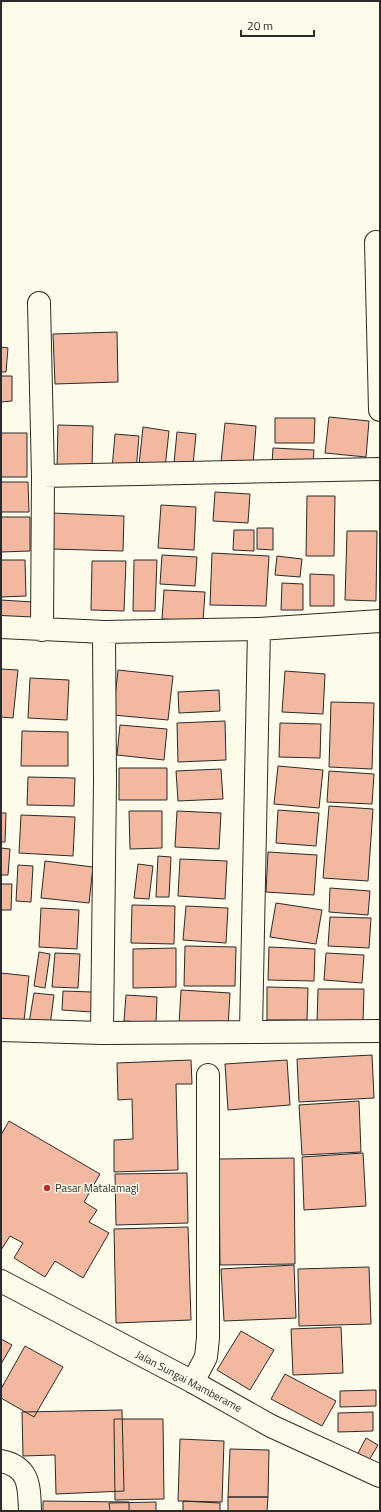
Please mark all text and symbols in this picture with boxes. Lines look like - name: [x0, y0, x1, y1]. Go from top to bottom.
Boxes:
- scale bar: [241, 12, 314, 38]
- text: 20 m: [247, 16, 273, 35]
- place label: Pasar Matalamagi: [55, 1180, 139, 1196]
- marker: Pasar Matalamagi: [42, 1183, 52, 1193]
- street label: Jalan Sungai Mamberame: [133, 1346, 245, 1416]

